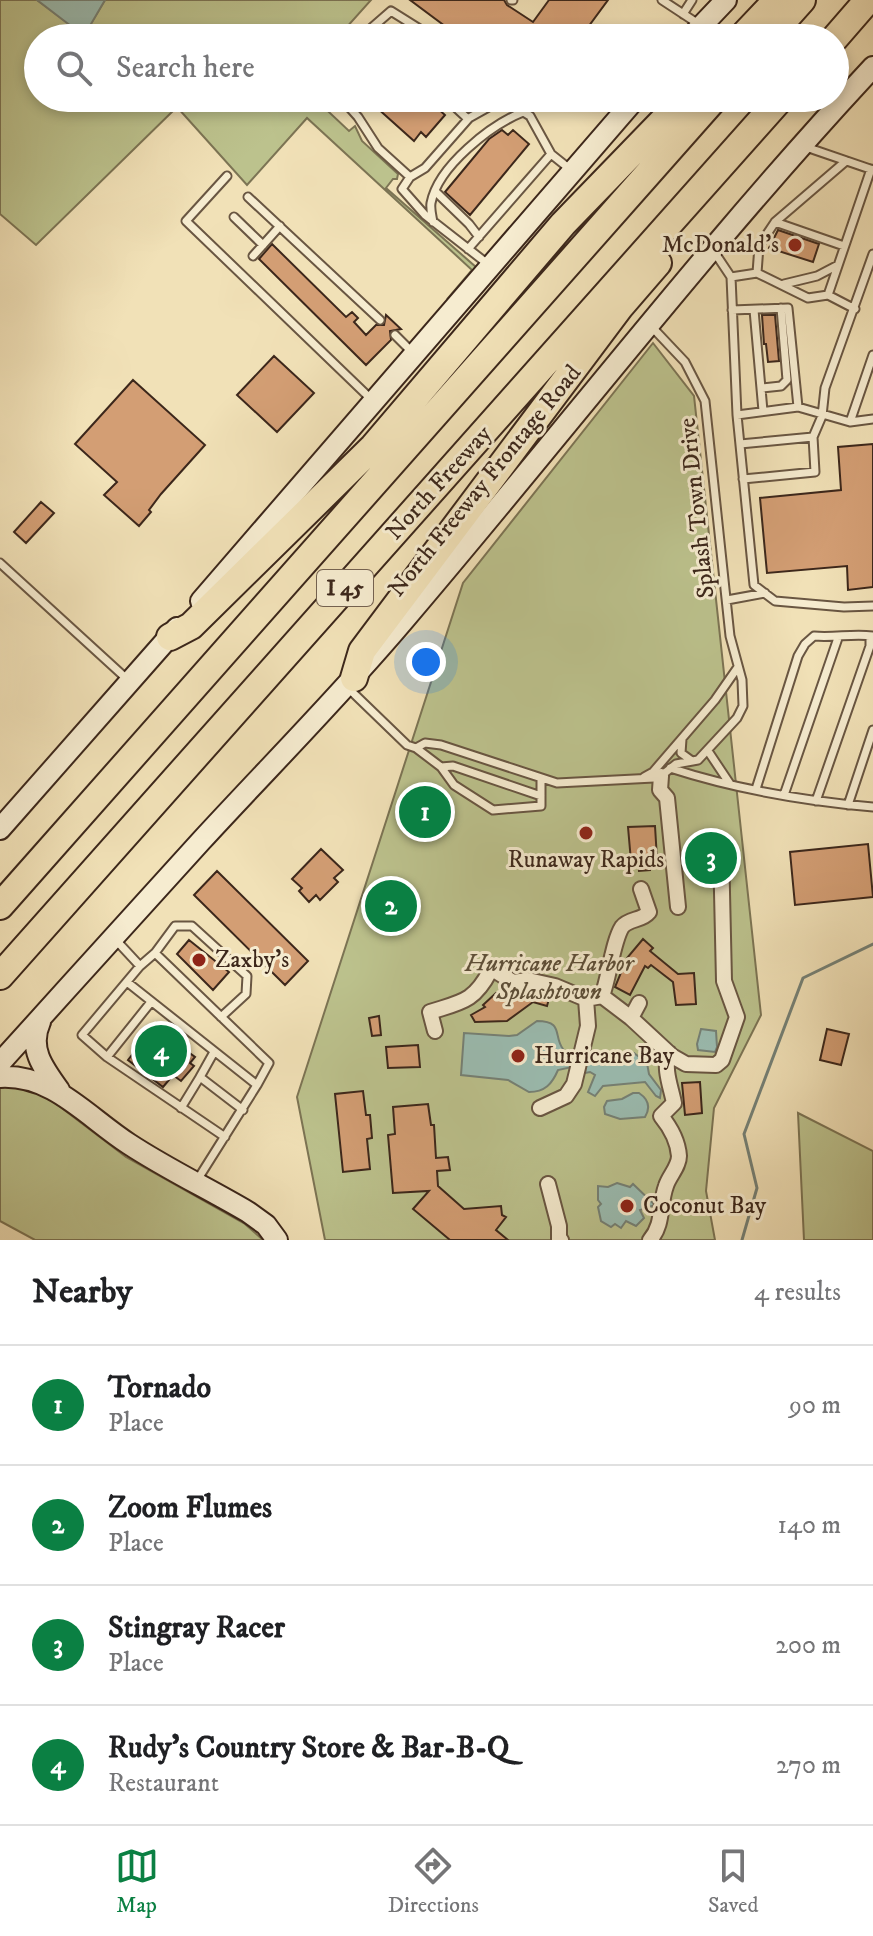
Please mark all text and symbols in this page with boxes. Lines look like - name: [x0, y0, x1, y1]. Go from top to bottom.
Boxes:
- search box: [24, 24, 849, 112]
- icon: search: [52, 46, 96, 90]
- text: Search here: [116, 50, 255, 87]
- place label: McDonald's: [662, 230, 779, 260]
- marker: McDonald's: [786, 236, 804, 254]
- street label: North Freeway Frontage Road: [382, 359, 588, 603]
- street label: Splash Town Drive: [673, 416, 721, 600]
- street label: North Freeway: [380, 420, 498, 546]
- road number: I 45: [317, 570, 373, 606]
- your location: [406, 642, 446, 682]
- pin: 1: [399, 782, 451, 842]
- marker: Runaway Rapids: [577, 824, 595, 842]
- pin: 3: [685, 828, 737, 888]
- place label: Runaway Rapids: [508, 845, 664, 875]
- pin: 2: [365, 876, 417, 936]
- place label: Zaxby's: [215, 945, 289, 975]
- park label: Hurricane Harbor Splashtown: [464, 949, 636, 1007]
- marker: Zaxby's: [190, 951, 208, 969]
- pin: 4: [135, 1021, 187, 1081]
- place label: Hurricane Bay: [534, 1041, 675, 1071]
- marker: Hurricane Bay: [509, 1047, 527, 1065]
- place label: Coconut Bay: [643, 1191, 767, 1221]
- marker: Coconut Bay: [618, 1197, 636, 1215]
- text: Nearby: [32, 1271, 133, 1313]
- text: 4 results: [754, 1276, 841, 1309]
- text: Tornado: [108, 1370, 211, 1407]
- text: 1: [53, 1389, 63, 1422]
- text: 90 m: [789, 1389, 841, 1422]
- text: Place: [108, 1407, 164, 1440]
- text: Zoom Flumes: [108, 1490, 272, 1527]
- text: 2: [52, 1509, 64, 1542]
- text: 140 m: [777, 1509, 841, 1542]
- text: Place: [108, 1527, 164, 1560]
- text: Stingray Racer: [108, 1610, 285, 1647]
- text: 3: [53, 1629, 63, 1662]
- text: 200 m: [775, 1629, 841, 1662]
- text: Place: [108, 1647, 164, 1680]
- text: Rudy's Country Store & Bar-B-Q: [108, 1730, 509, 1767]
- text: 4: [51, 1749, 65, 1782]
- text: 270 m: [776, 1749, 841, 1782]
- text: Restaurant: [108, 1767, 219, 1800]
- tab: Map: [115, 1844, 159, 1919]
- tab: Directions: [388, 1844, 479, 1919]
- tab: Saved: [708, 1844, 758, 1919]

